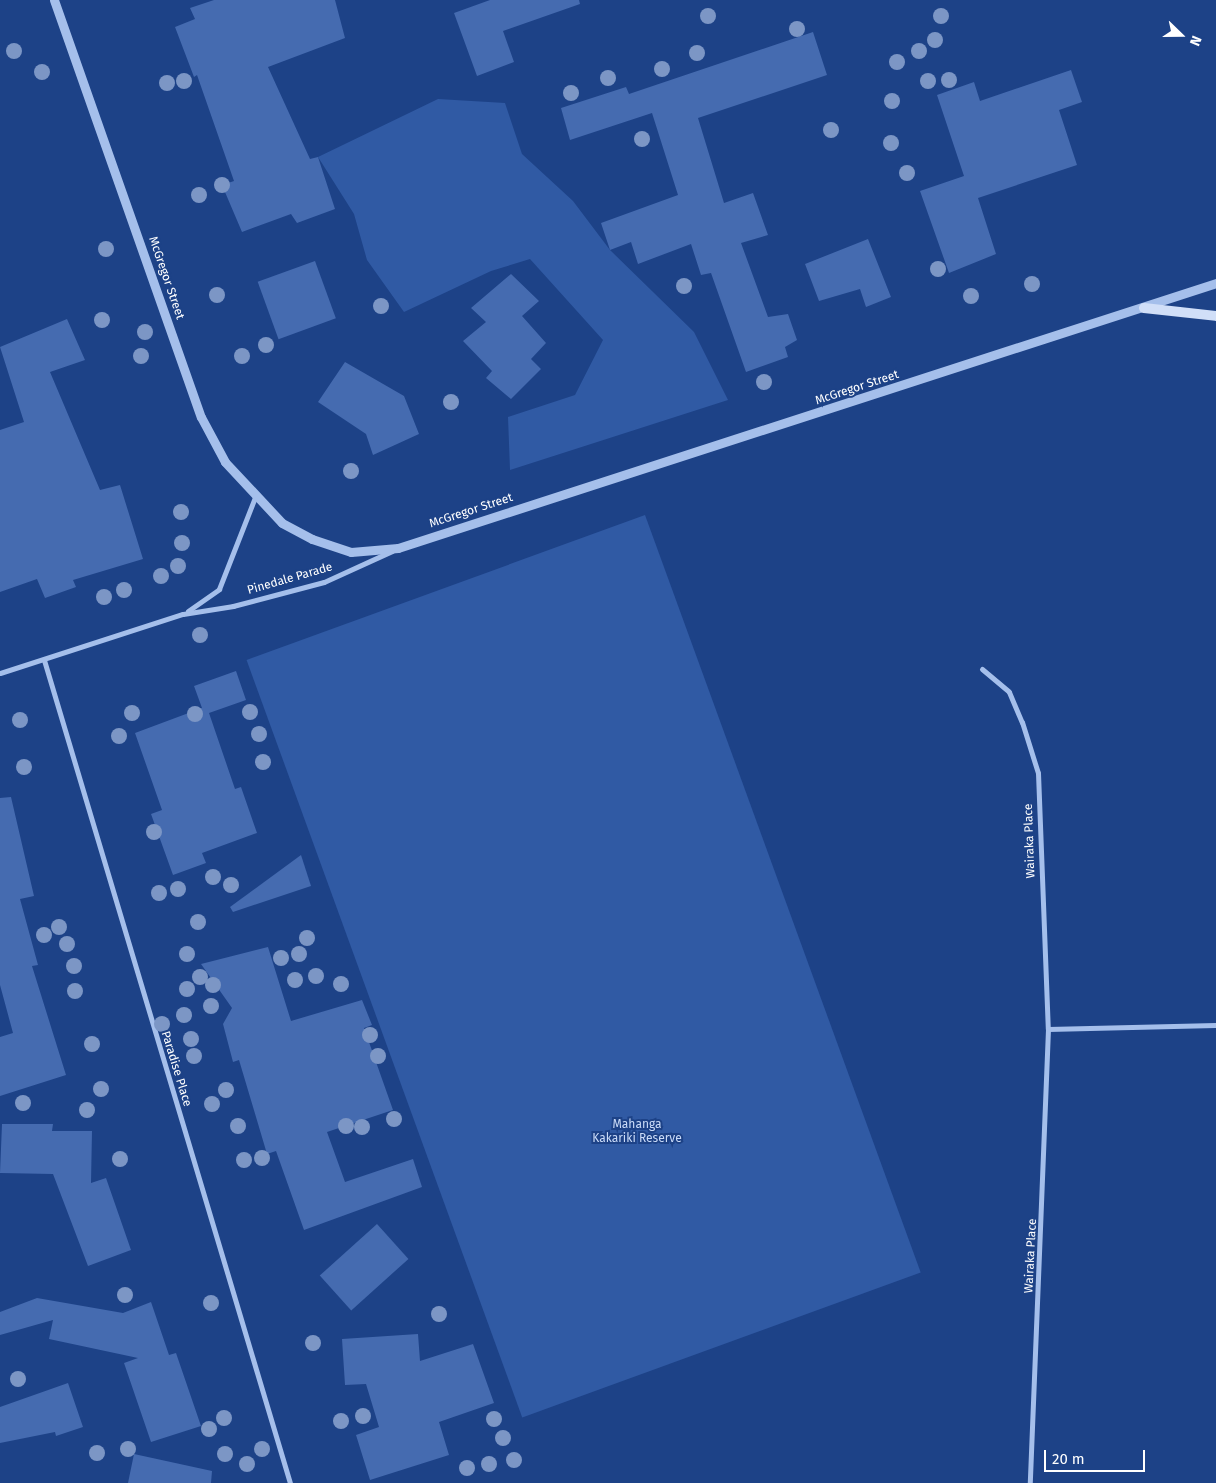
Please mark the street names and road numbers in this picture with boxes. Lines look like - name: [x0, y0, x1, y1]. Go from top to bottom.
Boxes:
- street label: McGregor Street: [145, 235, 187, 321]
- street label: McGregor Street: [813, 368, 901, 408]
- street label: McGregor Street: [427, 491, 515, 531]
- street label: Pinedale Parade: [246, 560, 334, 598]
- street label: Wairaka Place: [1022, 803, 1038, 879]
- street label: Paradise Place: [158, 1029, 194, 1109]
- street label: Wairaka Place: [1022, 1218, 1040, 1294]

